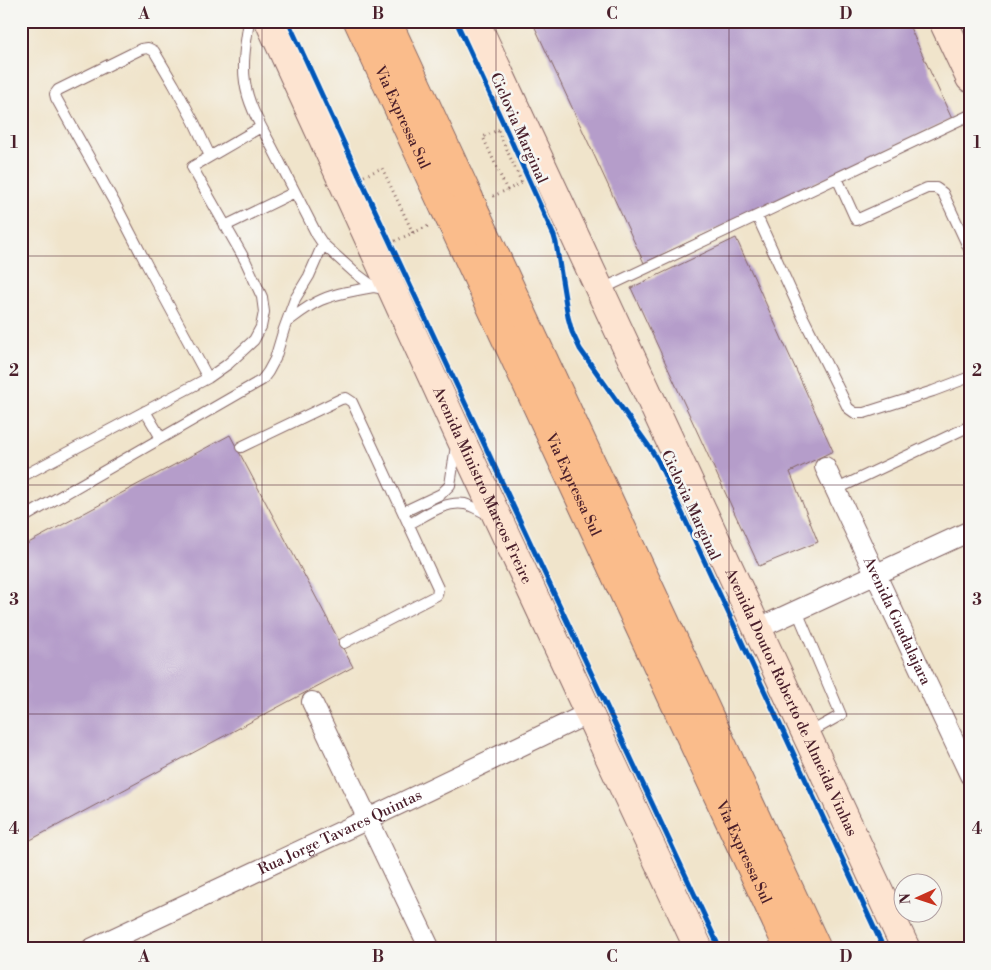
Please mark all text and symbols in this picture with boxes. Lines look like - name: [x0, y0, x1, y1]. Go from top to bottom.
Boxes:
- text: A: [137, 4, 150, 24]
- text: B: [372, 4, 384, 24]
- text: C: [606, 4, 618, 24]
- text: D: [840, 4, 853, 24]
- street label: Via Expressa Sul: [370, 62, 434, 173]
- street label: Ciclovia Marginal: [486, 70, 552, 187]
- text: 1: [10, 133, 18, 153]
- text: 1: [973, 133, 981, 153]
- text: 2: [9, 361, 19, 381]
- text: 2: [972, 361, 982, 381]
- street label: Avenida Ministro Marcos Freire: [428, 383, 536, 587]
- street label: Via Expressa Sul: [541, 429, 605, 540]
- street label: Ciclovia Marginal: [657, 447, 725, 564]
- street label: Avenida Guadalajara: [858, 553, 935, 688]
- street label: Avenida Doutor Roberto de Almeida Vinhas: [720, 564, 861, 839]
- text: 3: [9, 590, 19, 610]
- text: 3: [972, 590, 982, 610]
- street label: Rua Jorge Tavares Quintas: [255, 786, 425, 879]
- street label: Via Expressa Sul: [711, 797, 776, 907]
- text: 4: [9, 819, 20, 839]
- text: 4: [972, 819, 983, 839]
- north arrow: [894, 872, 944, 922]
- text: N: [897, 893, 915, 905]
- text: A: [137, 947, 150, 967]
- text: B: [372, 947, 384, 967]
- text: C: [606, 947, 618, 967]
- text: D: [840, 947, 853, 967]

